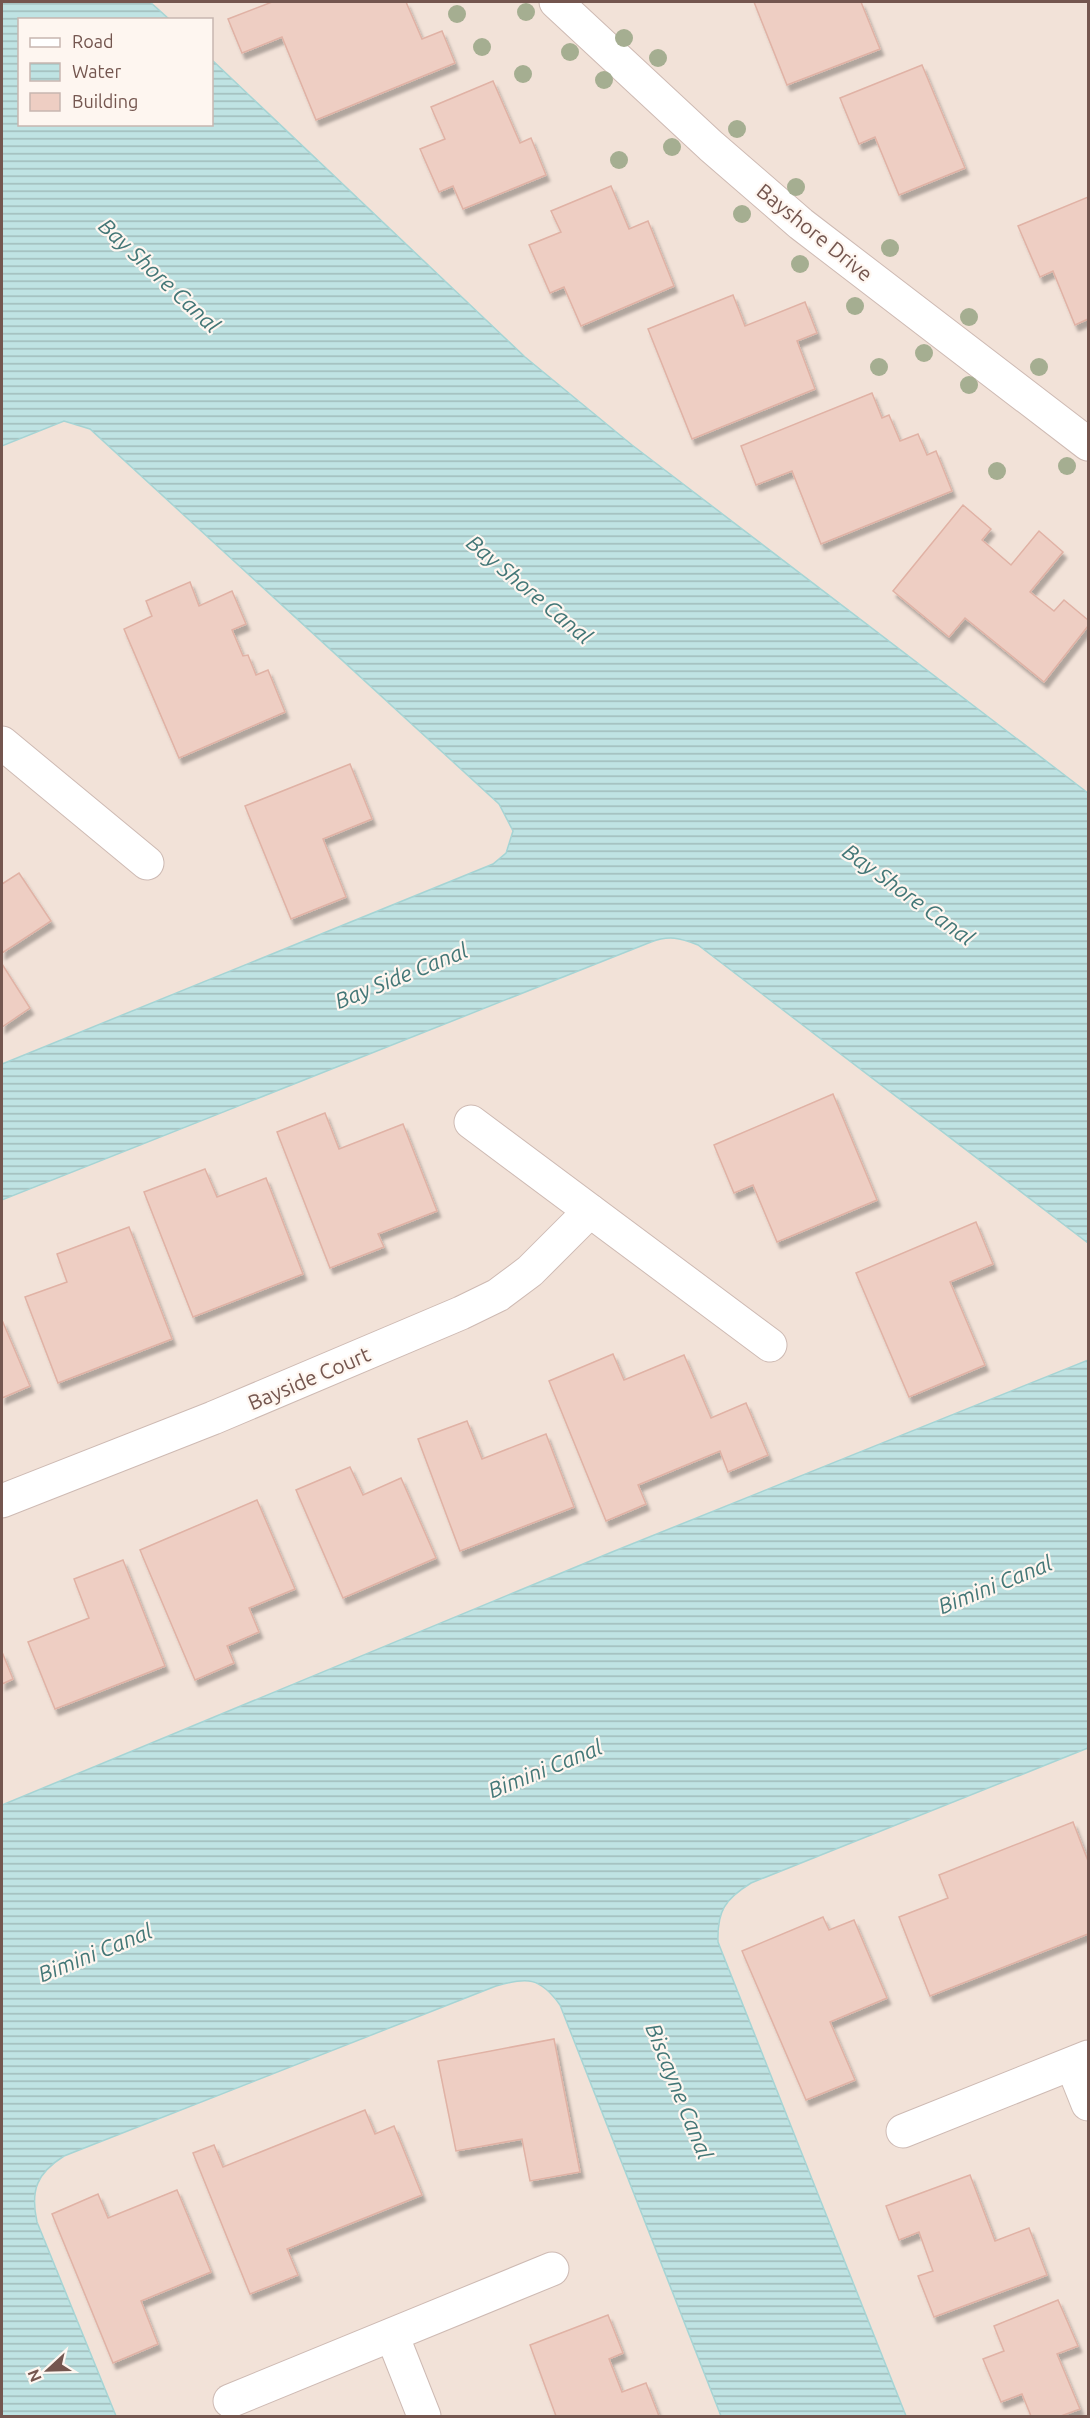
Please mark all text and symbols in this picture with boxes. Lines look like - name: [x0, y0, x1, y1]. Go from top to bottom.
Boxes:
- legend: [18, 18, 213, 126]
- text: Road: [72, 31, 114, 51]
- text: Water: [72, 61, 122, 81]
- text: Building: [72, 91, 138, 111]
- street label: Bayshore Drive: [752, 178, 878, 286]
- water label: Bay Shore Canal: [94, 213, 226, 337]
- water label: Bay Shore Canal: [462, 529, 598, 649]
- water label: Bay Shore Canal: [838, 838, 980, 950]
- water label: Bay Side Canal: [331, 937, 471, 1013]
- street label: Bayside Court: [244, 1341, 374, 1415]
- water label: Bimini Canal: [934, 1550, 1056, 1618]
- water label: Bimini Canal: [484, 1734, 606, 1802]
- water label: Bimini Canal: [34, 1918, 156, 1986]
- water label: Biscayne Canal: [641, 2019, 719, 2163]
- north arrow: [18, 2340, 78, 2400]
- text: N: [24, 2367, 45, 2385]

